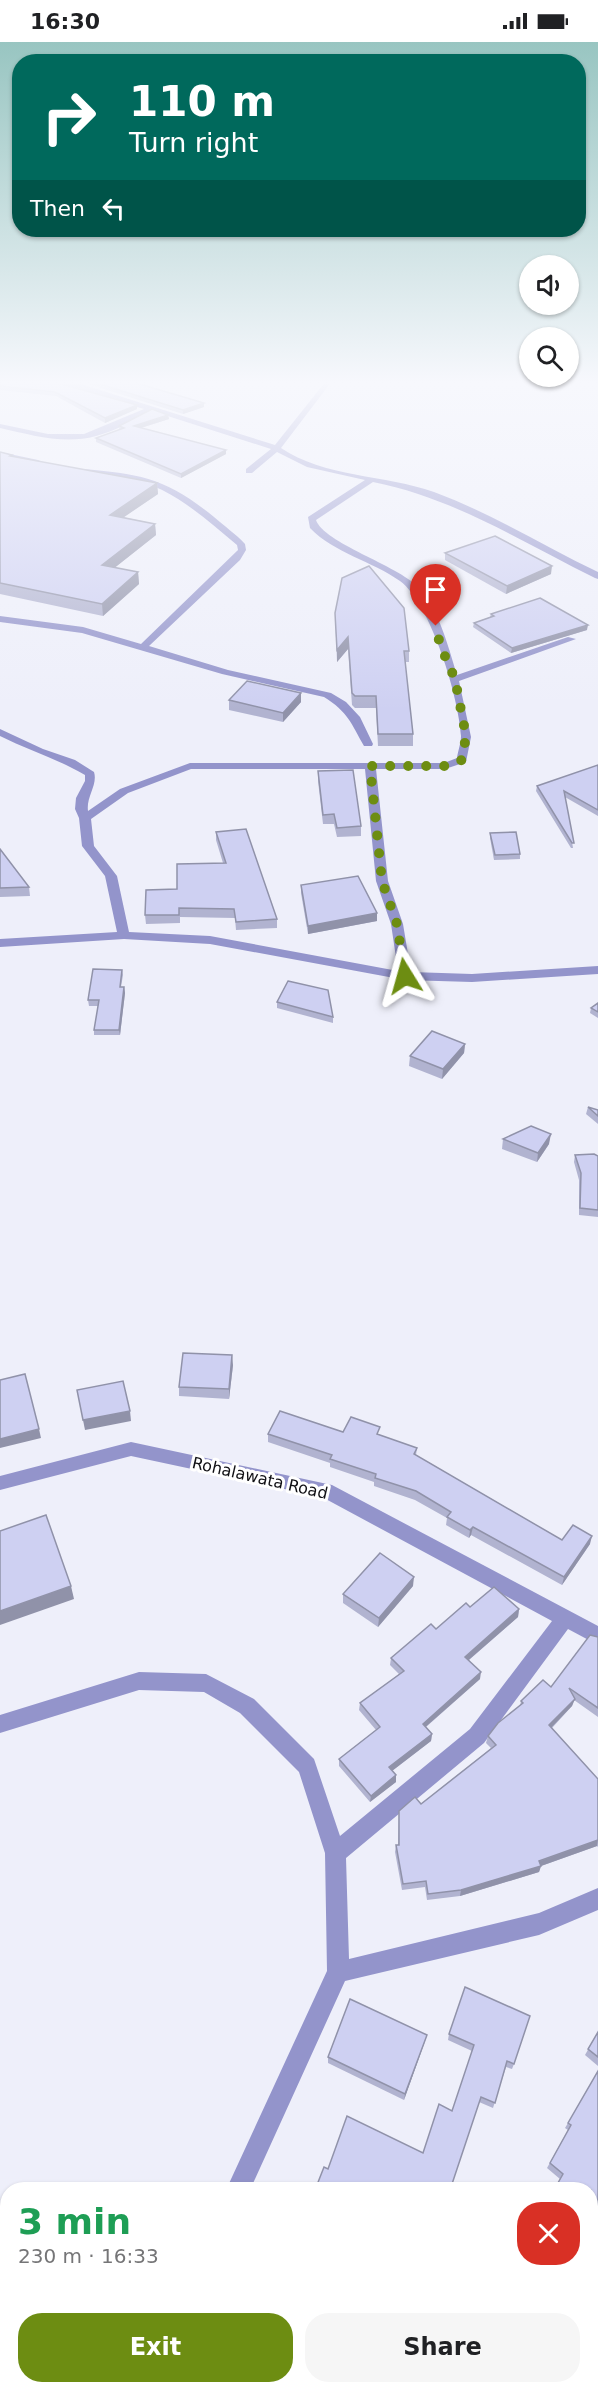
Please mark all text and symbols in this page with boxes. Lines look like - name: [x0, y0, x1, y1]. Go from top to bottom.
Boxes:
- text: 16:30: [30, 9, 100, 34]
- text: 110 m: [129, 77, 275, 126]
- icon: right: [30, 78, 108, 156]
- text: Turn right: [129, 127, 258, 158]
- icon: left: [97, 192, 130, 225]
- text: Then: [30, 196, 85, 221]
- map controls: [519, 255, 579, 387]
- button: sound: [519, 255, 579, 315]
- button: search: [519, 327, 579, 387]
- pin: [410, 564, 461, 626]
- icon: arrive: [419, 573, 452, 606]
- position arrow: [373, 944, 437, 1008]
- street label: Rohalawata Road: [190, 1453, 330, 1503]
- text: 3 min: [18, 2201, 131, 2242]
- button: close: [517, 2202, 580, 2265]
- text: 230 m · 16:33: [18, 2244, 159, 2268]
- button: Exit: [18, 2313, 293, 2382]
- button: Share: [305, 2313, 580, 2382]

